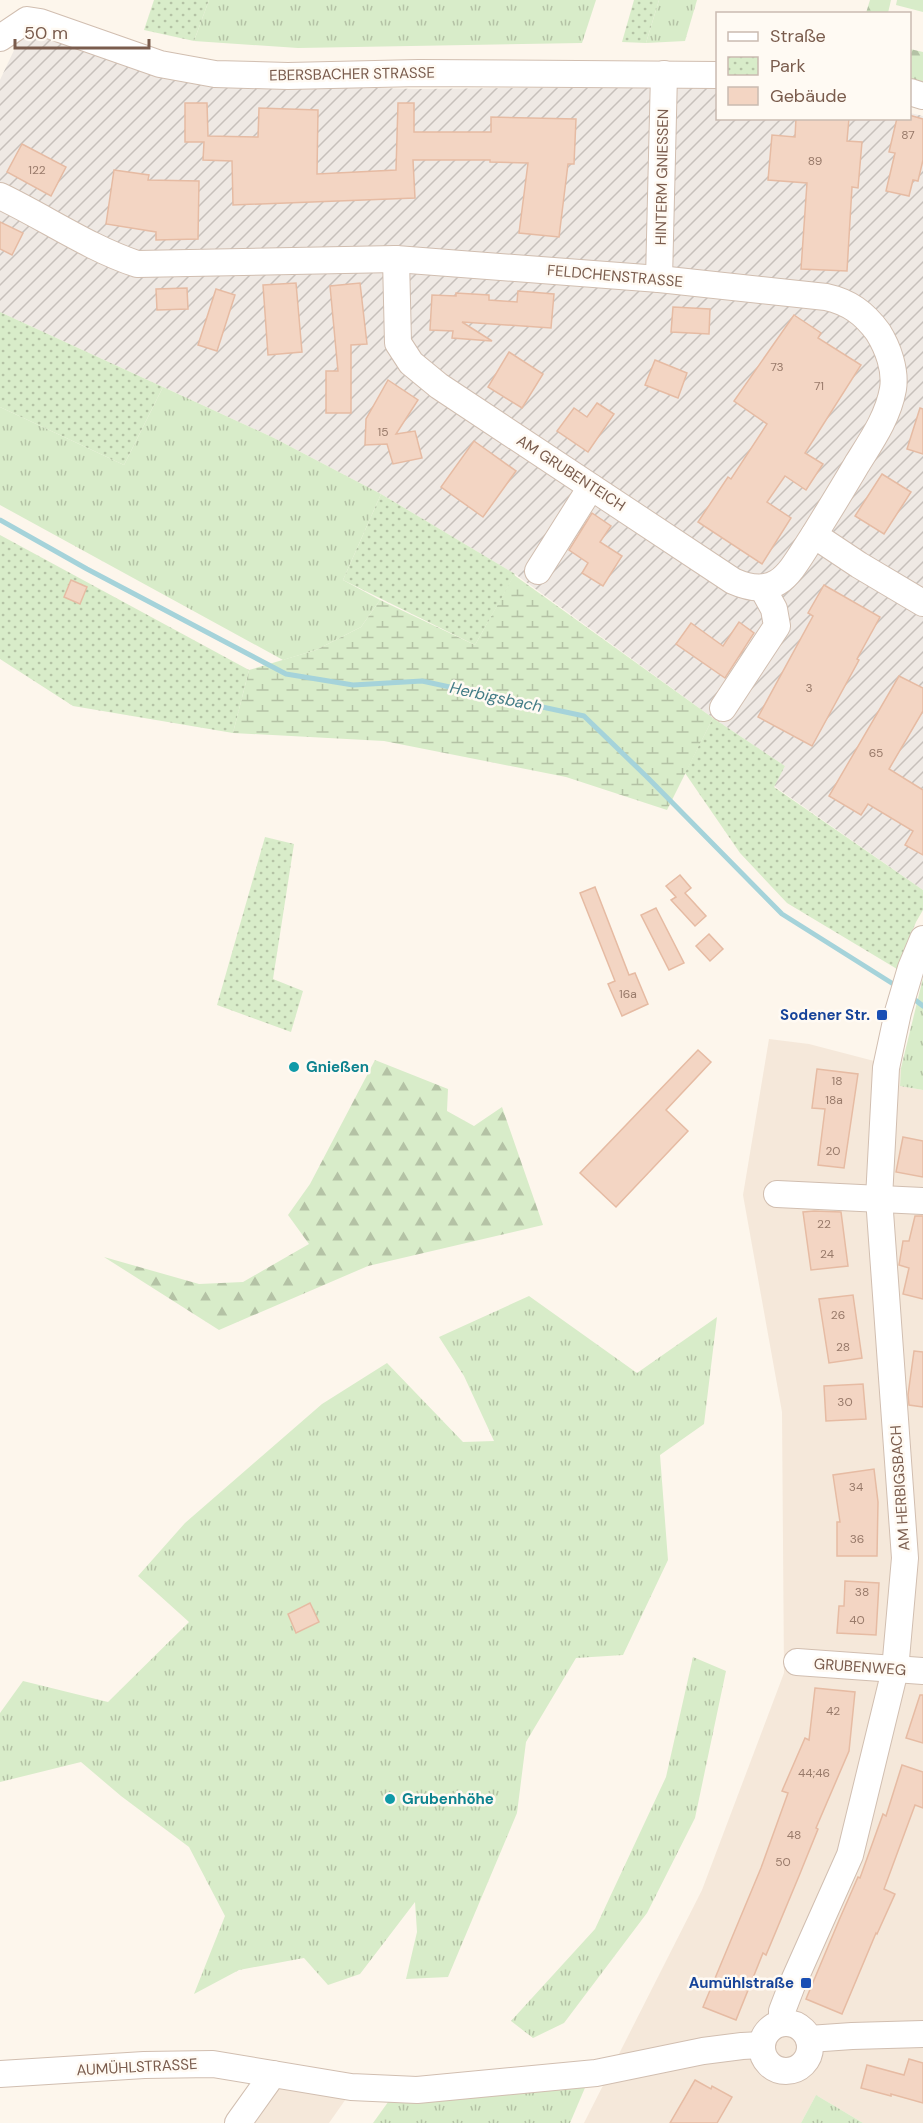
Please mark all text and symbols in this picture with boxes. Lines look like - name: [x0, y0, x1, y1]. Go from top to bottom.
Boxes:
- scale bar: [15, 12, 148, 50]
- legend: [716, 12, 911, 120]
- text: 50 m: [24, 21, 68, 45]
- text: Straße: [770, 24, 826, 48]
- text: Park: [770, 54, 806, 78]
- street label: EBERSBACHER STRASSE: [269, 63, 435, 85]
- text: Gebäude: [770, 84, 847, 108]
- street label: HINTERM GNIESSEN: [651, 109, 673, 245]
- house number: 87: [901, 127, 915, 143]
- house number: 89: [808, 153, 822, 169]
- house number: 122: [28, 162, 46, 178]
- street label: FELDCHENSTRASSE: [546, 260, 684, 292]
- house number: 73: [770, 359, 784, 375]
- house number: 71: [814, 378, 824, 394]
- house number: 15: [377, 424, 389, 440]
- street label: AM GRUBENTEICH: [513, 430, 629, 516]
- water label: Herbigsbach: [448, 677, 544, 717]
- house number: 3: [805, 680, 813, 696]
- house number: 65: [869, 745, 883, 761]
- house number: 16a: [619, 986, 637, 1002]
- place label: Sodener Str.: [780, 1005, 870, 1025]
- marker: Sodener Str.: [875, 1008, 889, 1022]
- place label: Gnießen: [306, 1057, 369, 1077]
- marker: Gnießen: [287, 1060, 301, 1074]
- house number: 18: [831, 1073, 843, 1089]
- house number: 18a: [825, 1092, 843, 1108]
- house number: 20: [825, 1143, 841, 1159]
- house number: 22: [817, 1216, 831, 1232]
- house number: 24: [820, 1246, 834, 1262]
- house number: 26: [831, 1307, 845, 1323]
- house number: 28: [836, 1339, 850, 1355]
- house number: 30: [837, 1394, 853, 1410]
- street label: AM HERBIGSBACH: [886, 1424, 914, 1552]
- house number: 34: [849, 1479, 863, 1495]
- house number: 36: [850, 1531, 864, 1547]
- house number: 38: [855, 1584, 869, 1600]
- house number: 40: [849, 1612, 865, 1628]
- street label: GRUBENWEG: [813, 1654, 907, 1680]
- house number: 42: [826, 1703, 840, 1719]
- house number: 44;46: [798, 1765, 830, 1781]
- place label: Grubenhöhe: [402, 1789, 494, 1809]
- marker: Grubenhöhe: [383, 1792, 397, 1806]
- house number: 48: [787, 1827, 801, 1843]
- house number: 50: [775, 1854, 791, 1870]
- place label: Aumühlstraße: [689, 1973, 794, 1993]
- marker: Aumühlstraße: [799, 1976, 813, 1990]
- street label: AUMÜHLSTRASSE: [76, 2054, 198, 2080]

